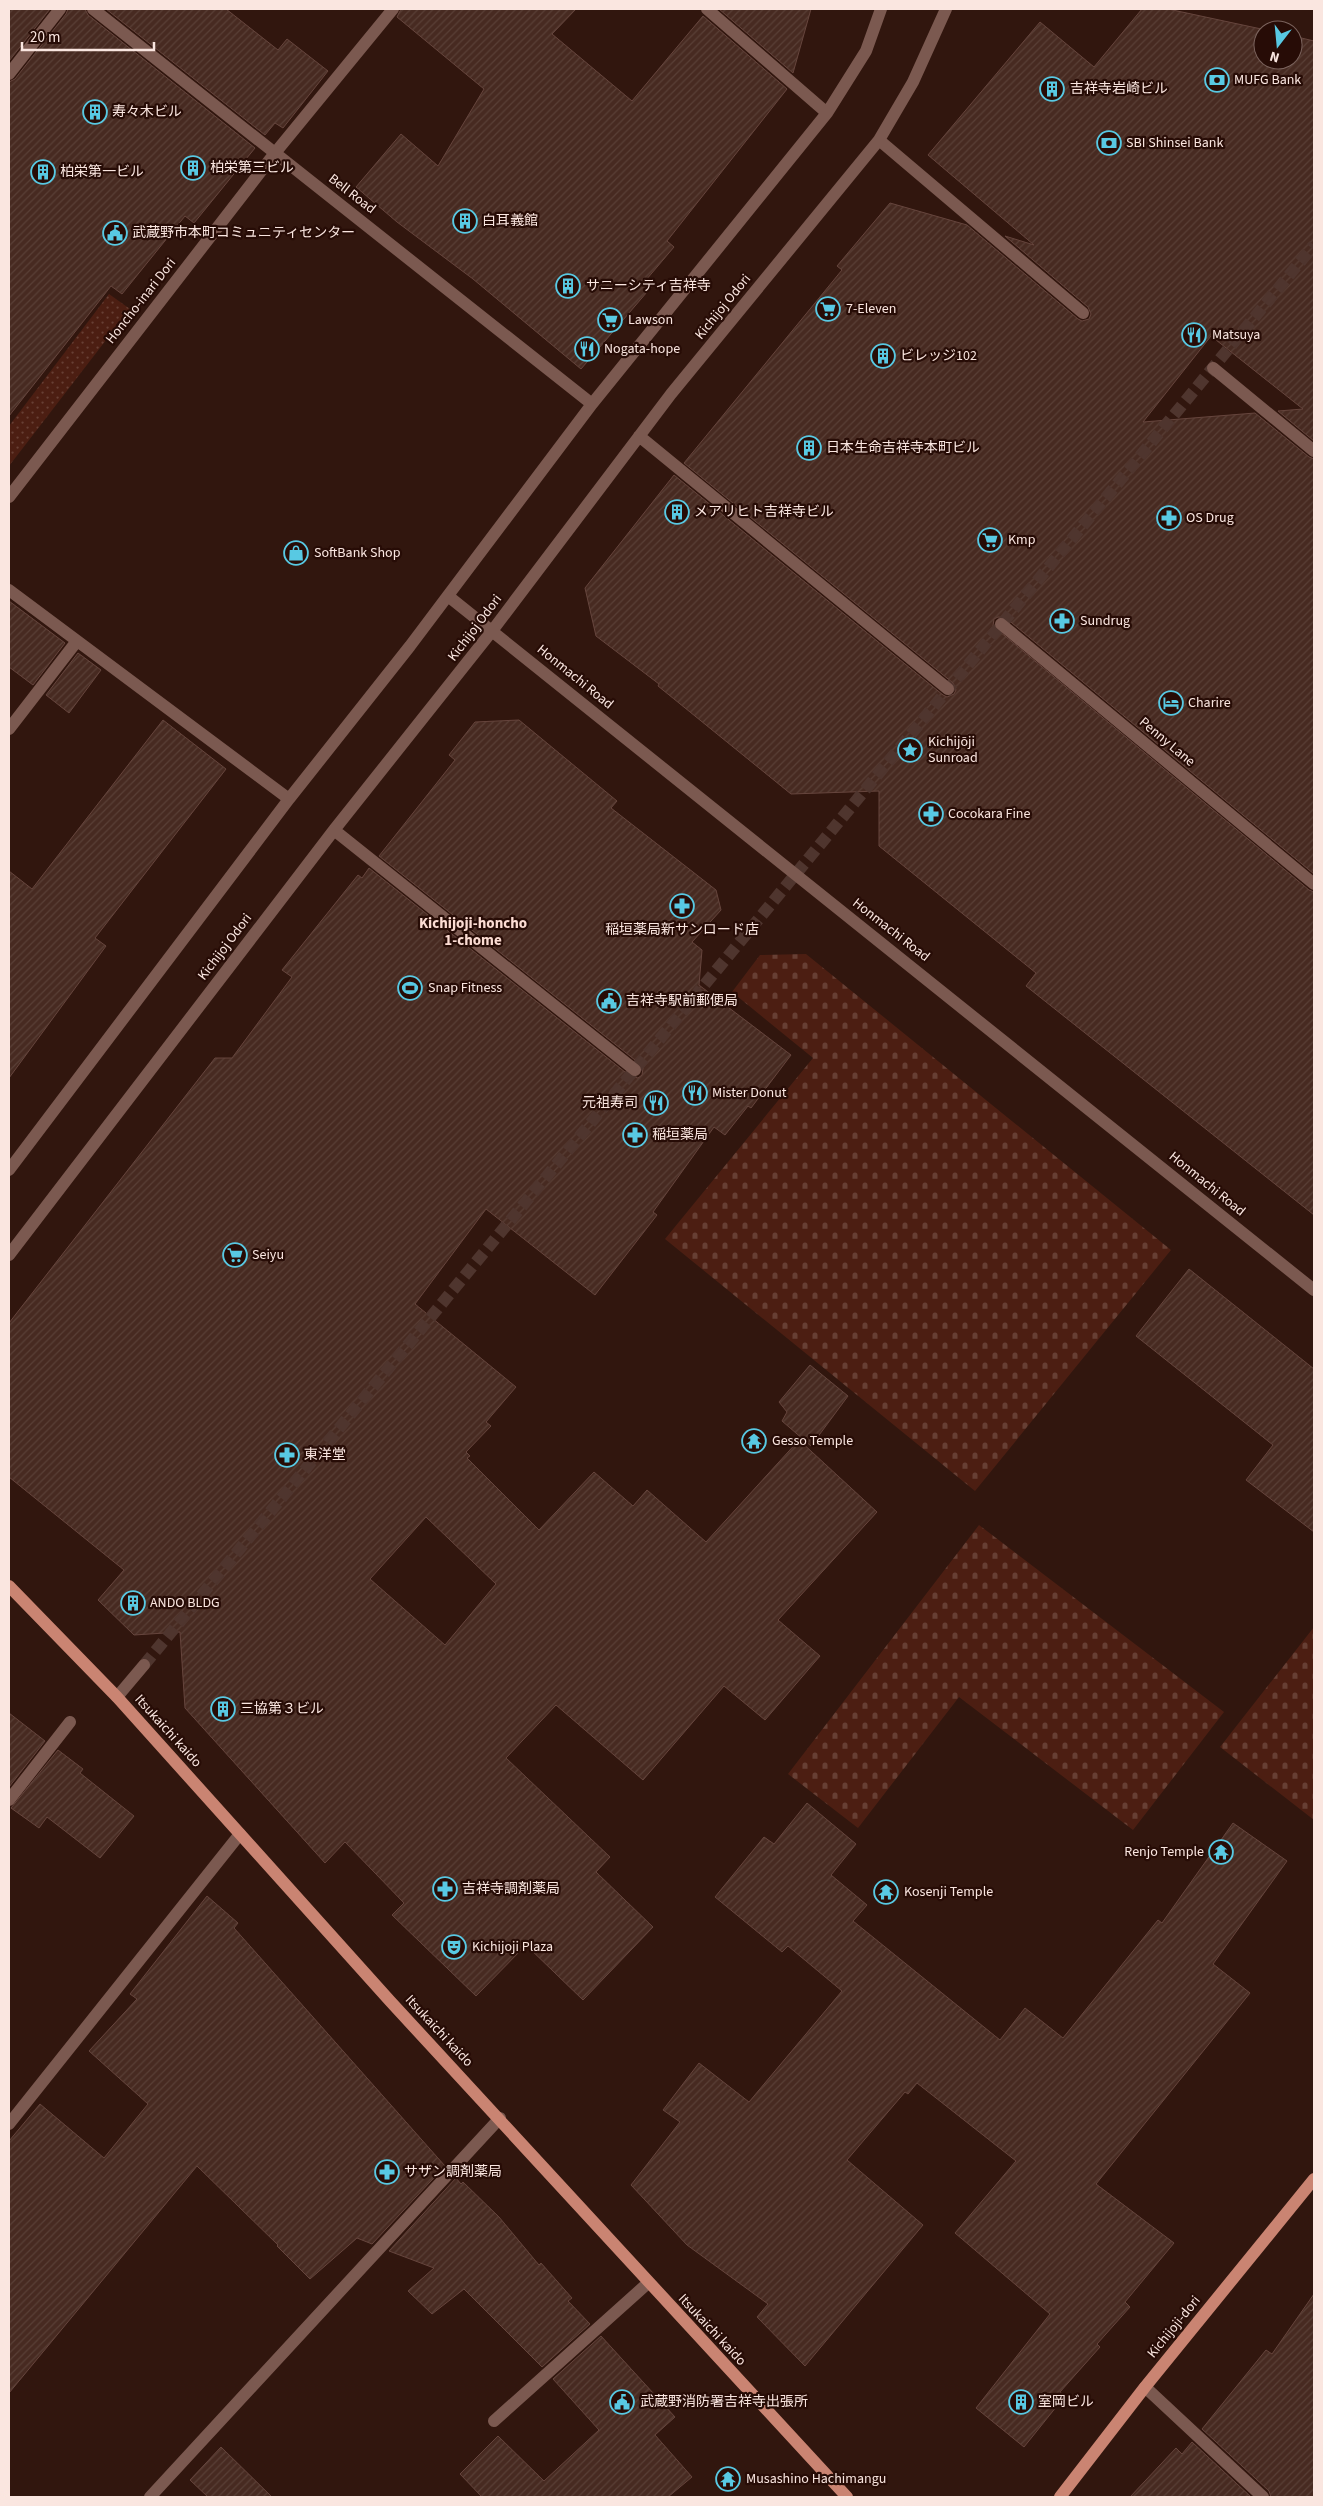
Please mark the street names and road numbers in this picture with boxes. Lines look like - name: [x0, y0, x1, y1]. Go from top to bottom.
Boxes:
- street label: Bell Road: [324, 169, 380, 219]
- street label: Honcho-inari Dori: [101, 254, 181, 348]
- street label: Kichijoj Odori: [690, 270, 756, 344]
- street label: Kichijoj Odori: [443, 590, 507, 666]
- street label: Honmachi Road: [532, 640, 618, 714]
- street label: Penny Lane: [1135, 713, 1199, 771]
- street label: Honmachi Road: [848, 893, 934, 967]
- street label: Kichijoj Odori: [193, 909, 257, 985]
- street label: Honmachi Road: [1164, 1147, 1250, 1221]
- street label: Itsukaichi kaido: [130, 1690, 206, 1772]
- street label: Itsukaichi kaido: [400, 1991, 478, 2071]
- street label: Itsukaichi kaido: [673, 2290, 751, 2370]
- street label: Kichijoji-dori: [1143, 2292, 1205, 2362]

